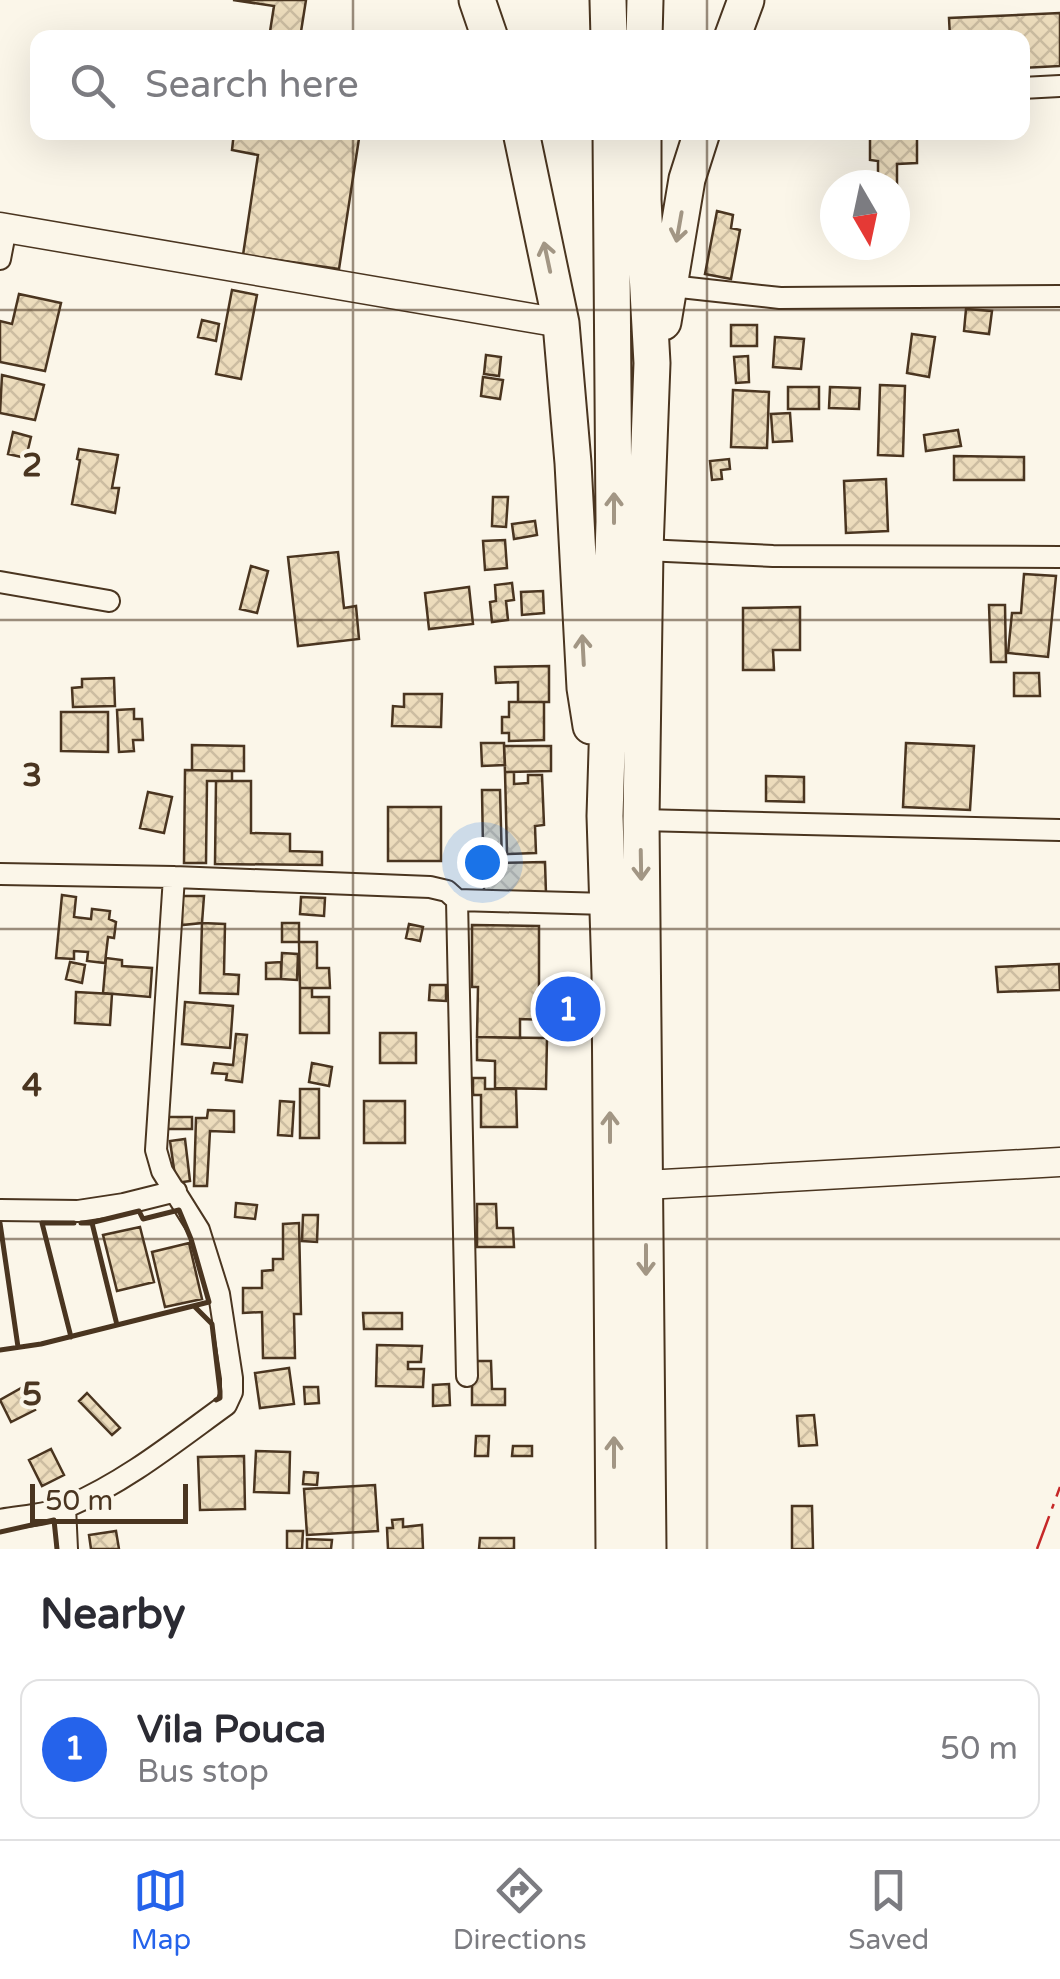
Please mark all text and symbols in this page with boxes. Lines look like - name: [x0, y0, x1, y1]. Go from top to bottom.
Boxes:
- search box: [30, 30, 1030, 140]
- icon: search: [65, 58, 120, 113]
- text: Search here: [145, 62, 359, 108]
- north arrow: [820, 170, 910, 260]
- one-way arrow: [669, 210, 688, 243]
- one-way arrow: [536, 242, 555, 274]
- text: 2: [22, 447, 42, 485]
- one-way arrow: [604, 493, 624, 526]
- one-way arrow: [573, 634, 592, 666]
- text: 3: [22, 757, 42, 795]
- your location: [457, 837, 508, 888]
- one-way arrow: [632, 849, 651, 881]
- pin: 1: [536, 972, 600, 1046]
- text: 4: [22, 1067, 42, 1105]
- one-way arrow: [600, 1111, 620, 1144]
- one-way arrow: [636, 1244, 656, 1276]
- text: 5: [22, 1376, 42, 1414]
- one-way arrow: [604, 1436, 624, 1468]
- scale bar: [30, 1479, 188, 1524]
- text: 50 m: [45, 1484, 113, 1518]
- text: Nearby: [40, 1589, 185, 1640]
- text: Vila Pouca: [137, 1707, 326, 1753]
- text: 1: [64, 1730, 85, 1768]
- text: 50 m: [940, 1730, 1018, 1768]
- text: Bus stop: [137, 1753, 269, 1791]
- tab: Map: [131, 1863, 191, 1957]
- tab: Directions: [453, 1863, 587, 1957]
- tab: Saved: [848, 1863, 929, 1957]

